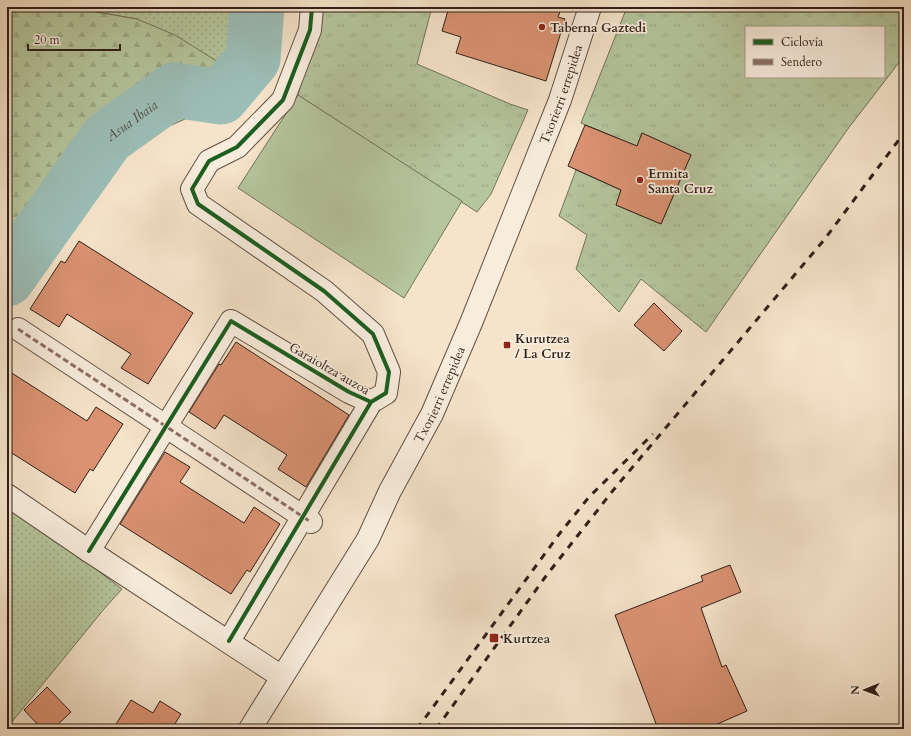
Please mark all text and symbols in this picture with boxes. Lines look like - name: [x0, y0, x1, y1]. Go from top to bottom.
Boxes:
- place label: Taberna Gaztedi: [550, 19, 646, 37]
- marker: Taberna Gaztedi: [537, 22, 547, 32]
- scale bar: [28, 26, 120, 52]
- legend: [745, 26, 885, 78]
- text: 20 m: [34, 32, 61, 48]
- text: Ciclovía: [781, 34, 824, 50]
- street label: Txorierri errepidea: [535, 42, 587, 147]
- text: Sendero: [781, 54, 822, 70]
- water label: Asua Ibaia: [101, 96, 162, 147]
- place label: Ermita Santa Cruz: [648, 165, 714, 198]
- marker: Ermita Santa Cruz: [635, 175, 645, 185]
- place label: Kurutzea / La Cruz: [515, 330, 571, 363]
- street label: Garaioltza auzoa: [286, 338, 374, 399]
- marker: Kurutzea / La Cruz: [502, 340, 512, 350]
- street label: Txorierri errepidea: [410, 343, 470, 446]
- place label: Kurtzea: [503, 630, 551, 648]
- marker: Kurtzea: [488, 632, 500, 644]
- north arrow: [845, 670, 885, 710]
- text: N: [848, 685, 863, 695]

